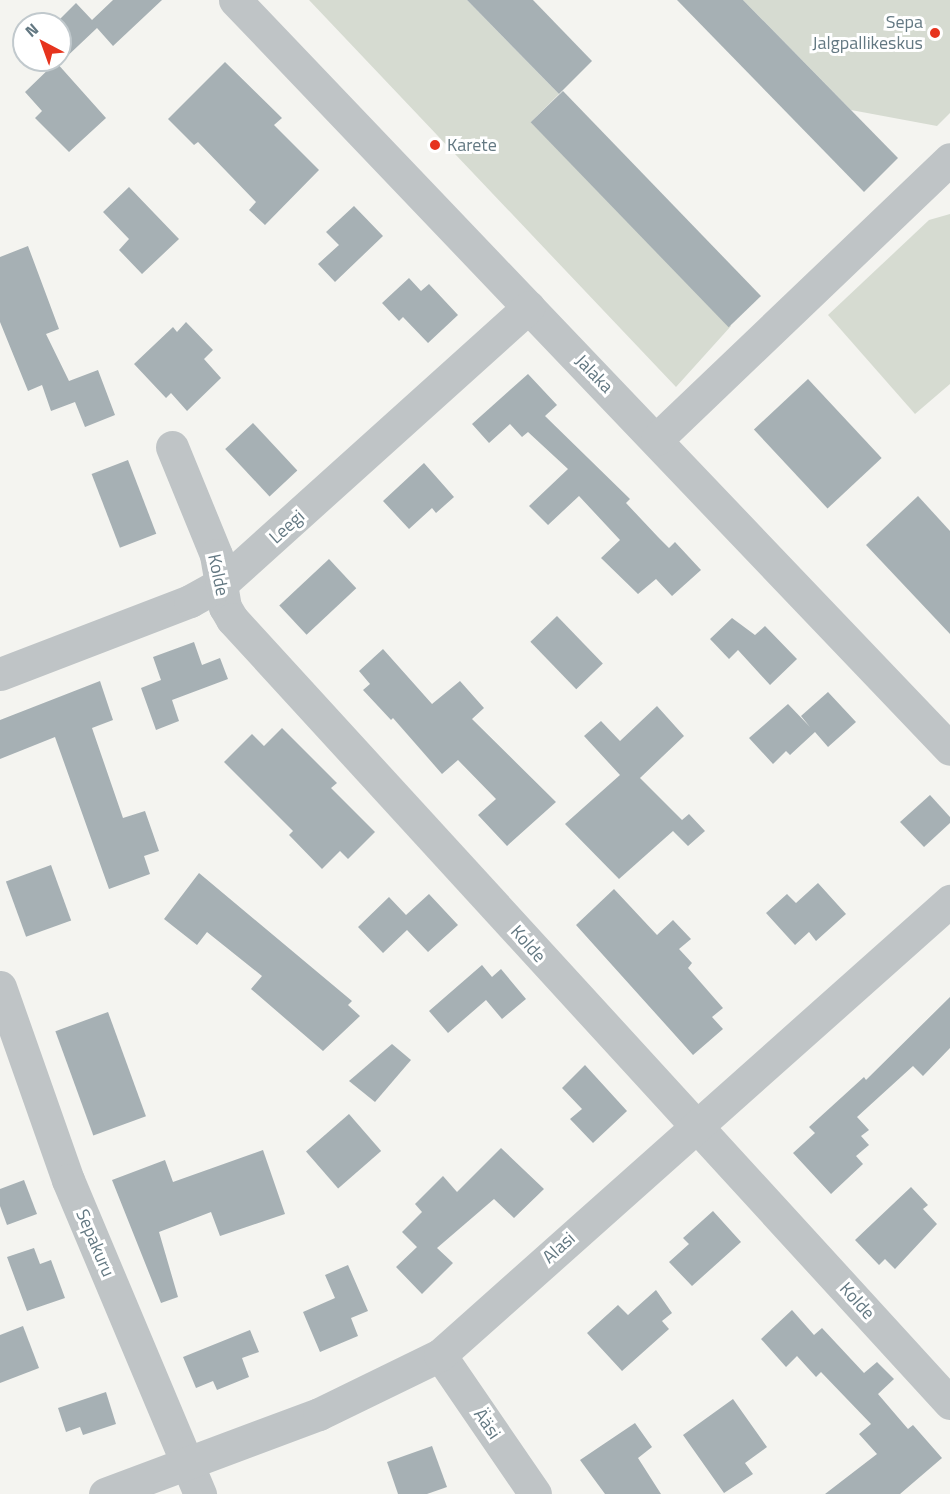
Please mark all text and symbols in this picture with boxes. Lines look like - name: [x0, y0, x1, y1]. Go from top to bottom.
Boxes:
- north arrow: [12, 12, 72, 72]
- place label: Sepa Jalgpallikeskus: [812, 12, 923, 54]
- text: N: [19, 17, 44, 43]
- marker: Sepa Jalgpallikeskus: [928, 26, 942, 40]
- place label: Karete: [447, 134, 497, 156]
- marker: Karete: [428, 138, 442, 152]
- street label: Jalaka: [571, 350, 617, 398]
- street label: Leegi: [265, 506, 309, 548]
- street label: Kolde: [203, 552, 233, 598]
- street label: Kolde: [506, 921, 550, 967]
- street label: Sepakuru: [71, 1206, 119, 1280]
- street label: Alasi: [538, 1228, 580, 1268]
- street label: Kolde: [835, 1278, 879, 1324]
- street label: Ääsi: [469, 1405, 505, 1443]

